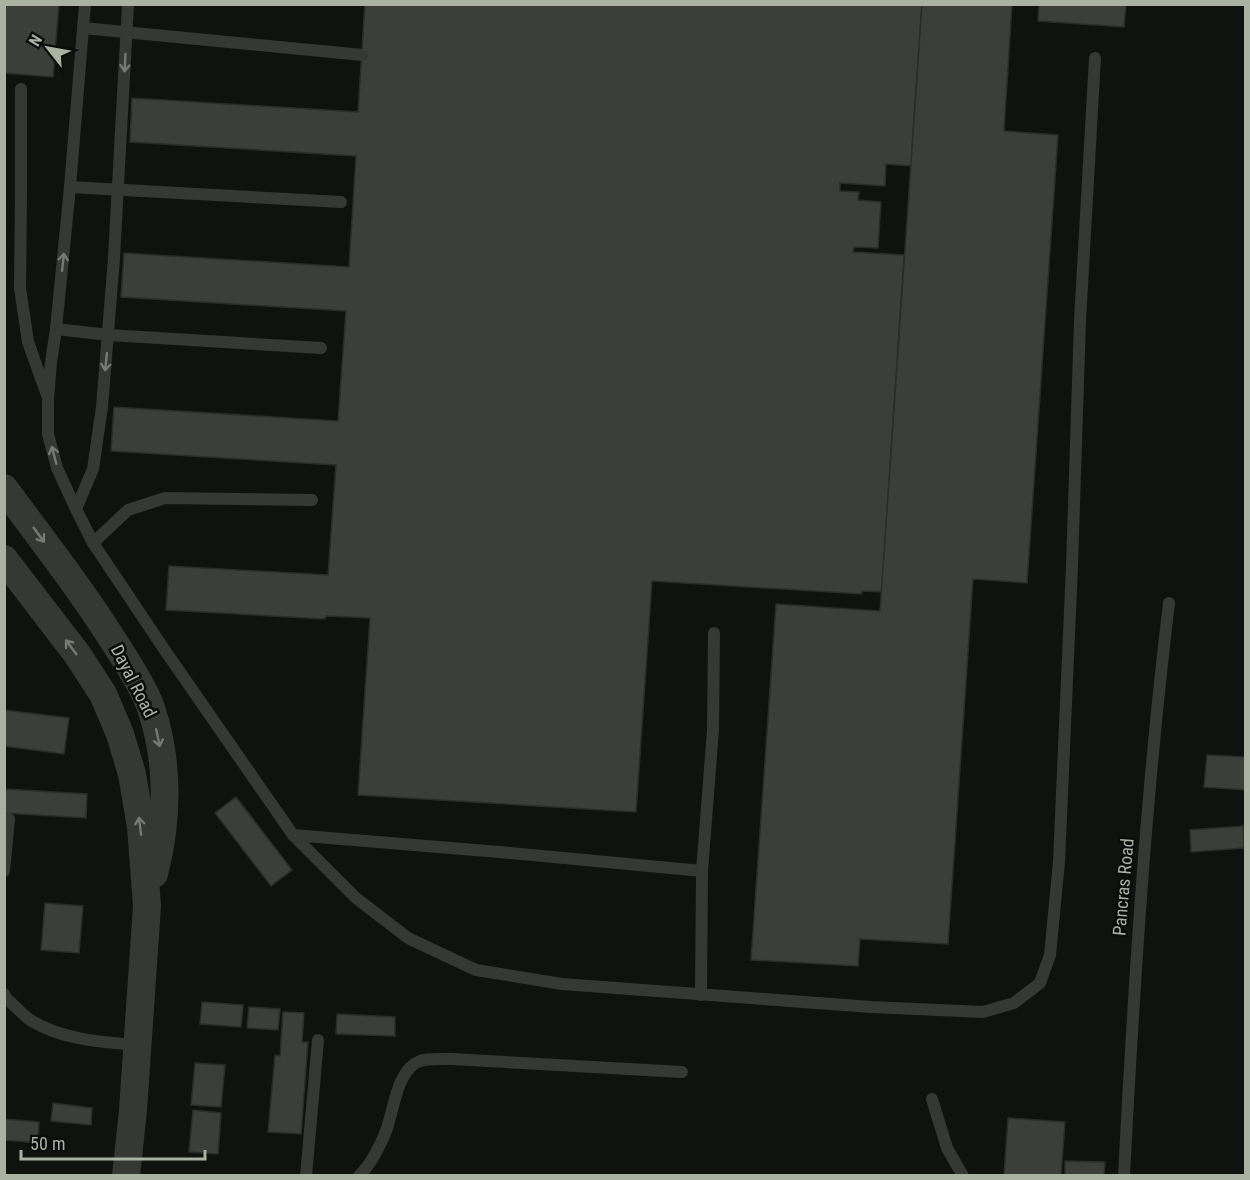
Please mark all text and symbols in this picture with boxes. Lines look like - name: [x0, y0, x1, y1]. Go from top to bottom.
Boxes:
- north arrow: [18, 18, 78, 78]
- text: N: [25, 31, 46, 50]
- one-way arrow: [119, 52, 130, 72]
- one-way arrow: [58, 252, 69, 272]
- one-way arrow: [100, 352, 111, 372]
- one-way arrow: [48, 446, 59, 465]
- one-way arrow: [33, 527, 45, 543]
- one-way arrow: [65, 640, 77, 656]
- street label: Dayal Road: [107, 641, 161, 721]
- one-way arrow: [153, 728, 165, 747]
- one-way arrow: [135, 817, 146, 837]
- street label: Pancras Road: [1108, 837, 1138, 937]
- scale bar: [21, 1123, 206, 1161]
- text: 50 m: [30, 1133, 65, 1154]

